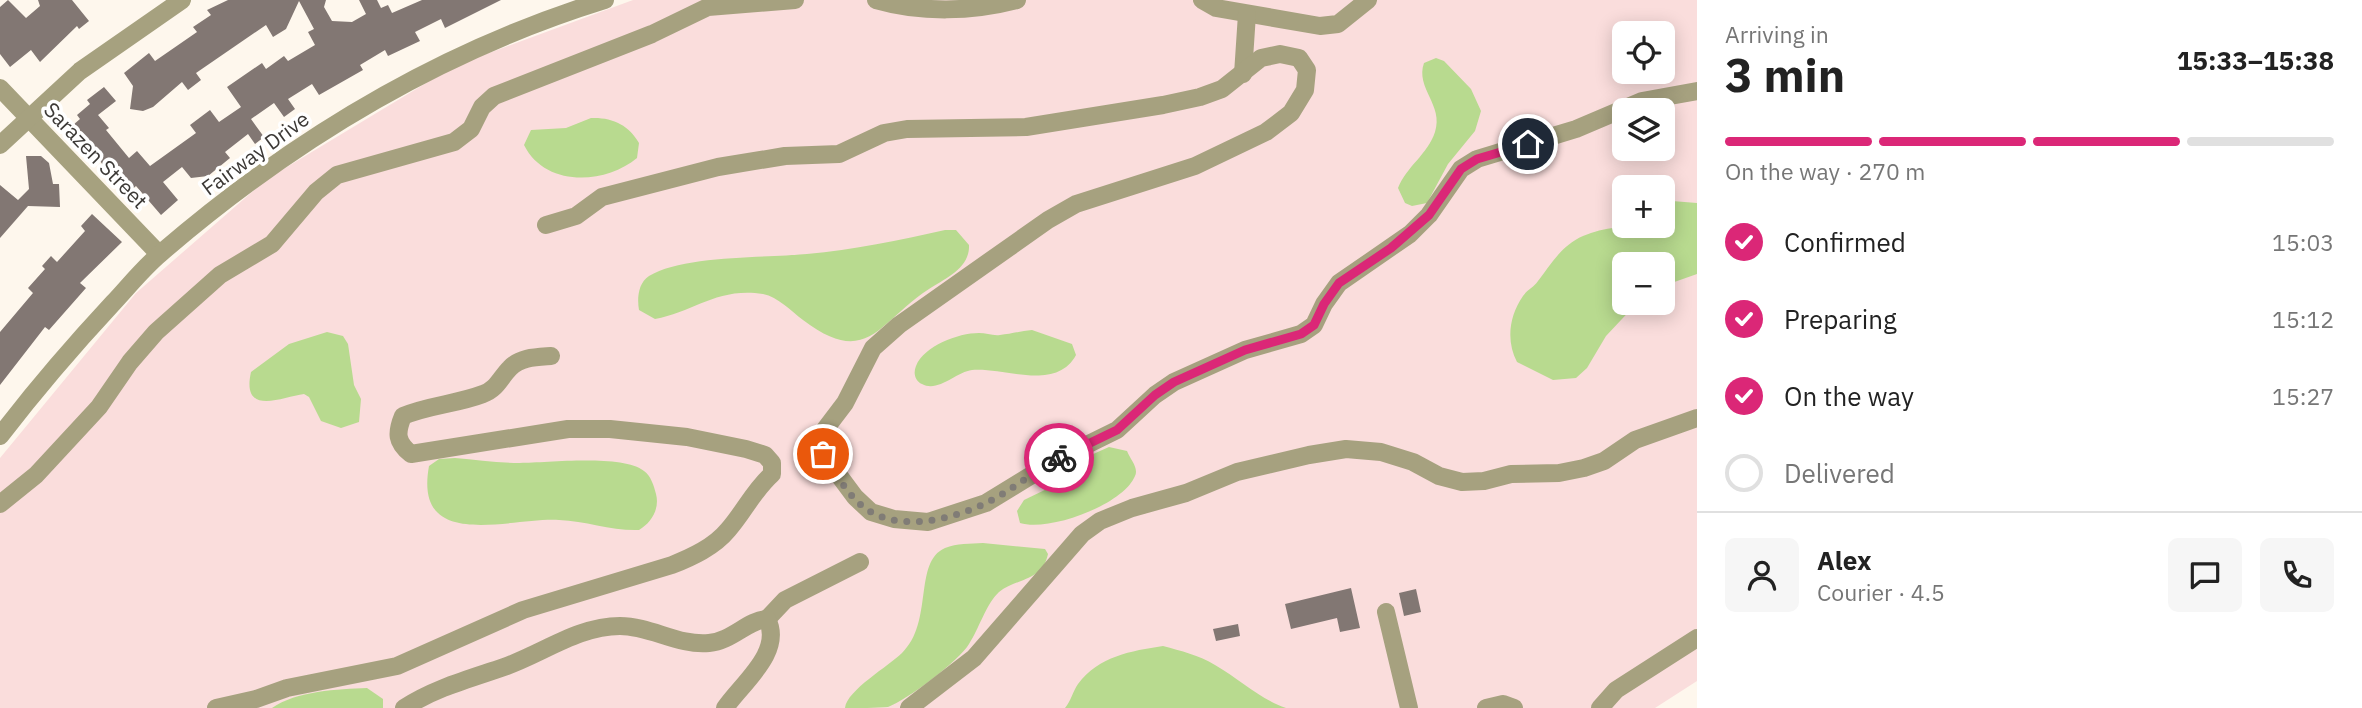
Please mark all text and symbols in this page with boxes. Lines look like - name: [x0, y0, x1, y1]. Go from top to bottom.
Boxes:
- text: Arriving in: [1725, 19, 1829, 49]
- map controls: [1612, 21, 1675, 315]
- button: locate: [1612, 21, 1675, 84]
- text: 15:33–15:38: [2177, 43, 2334, 77]
- text: 3 min: [1725, 45, 1845, 105]
- street label: Sarazen Street: [38, 96, 154, 214]
- button: layers: [1612, 98, 1675, 161]
- street label: Fairway Drive: [196, 105, 314, 201]
- pin: [1498, 114, 1558, 174]
- icon: home: [1509, 125, 1547, 163]
- text: On the way · 270 m: [1725, 156, 1925, 186]
- button: +: [1612, 175, 1675, 238]
- icon: check: [1725, 223, 1763, 261]
- text: Confirmed: [1784, 225, 1906, 259]
- text: 15:03: [2272, 227, 2334, 257]
- button: −: [1612, 252, 1675, 315]
- icon: check: [1725, 300, 1763, 338]
- text: Preparing: [1784, 302, 1897, 336]
- text: 15:12: [2272, 304, 2334, 334]
- icon: check: [1725, 377, 1763, 415]
- text: On the way: [1784, 379, 1914, 413]
- text: 15:27: [2272, 381, 2334, 411]
- courier: [1024, 423, 1094, 493]
- pin: [793, 424, 853, 484]
- icon: bag: [804, 435, 842, 473]
- icon: bike: [1040, 439, 1078, 477]
- text: Delivered: [1784, 456, 1895, 490]
- button: person: [1725, 538, 1799, 612]
- button: chat: [2168, 538, 2242, 612]
- button: phone: [2260, 538, 2334, 612]
- text: Alex: [1817, 543, 1871, 577]
- text: Courier · 4.5: [1817, 577, 1945, 607]

